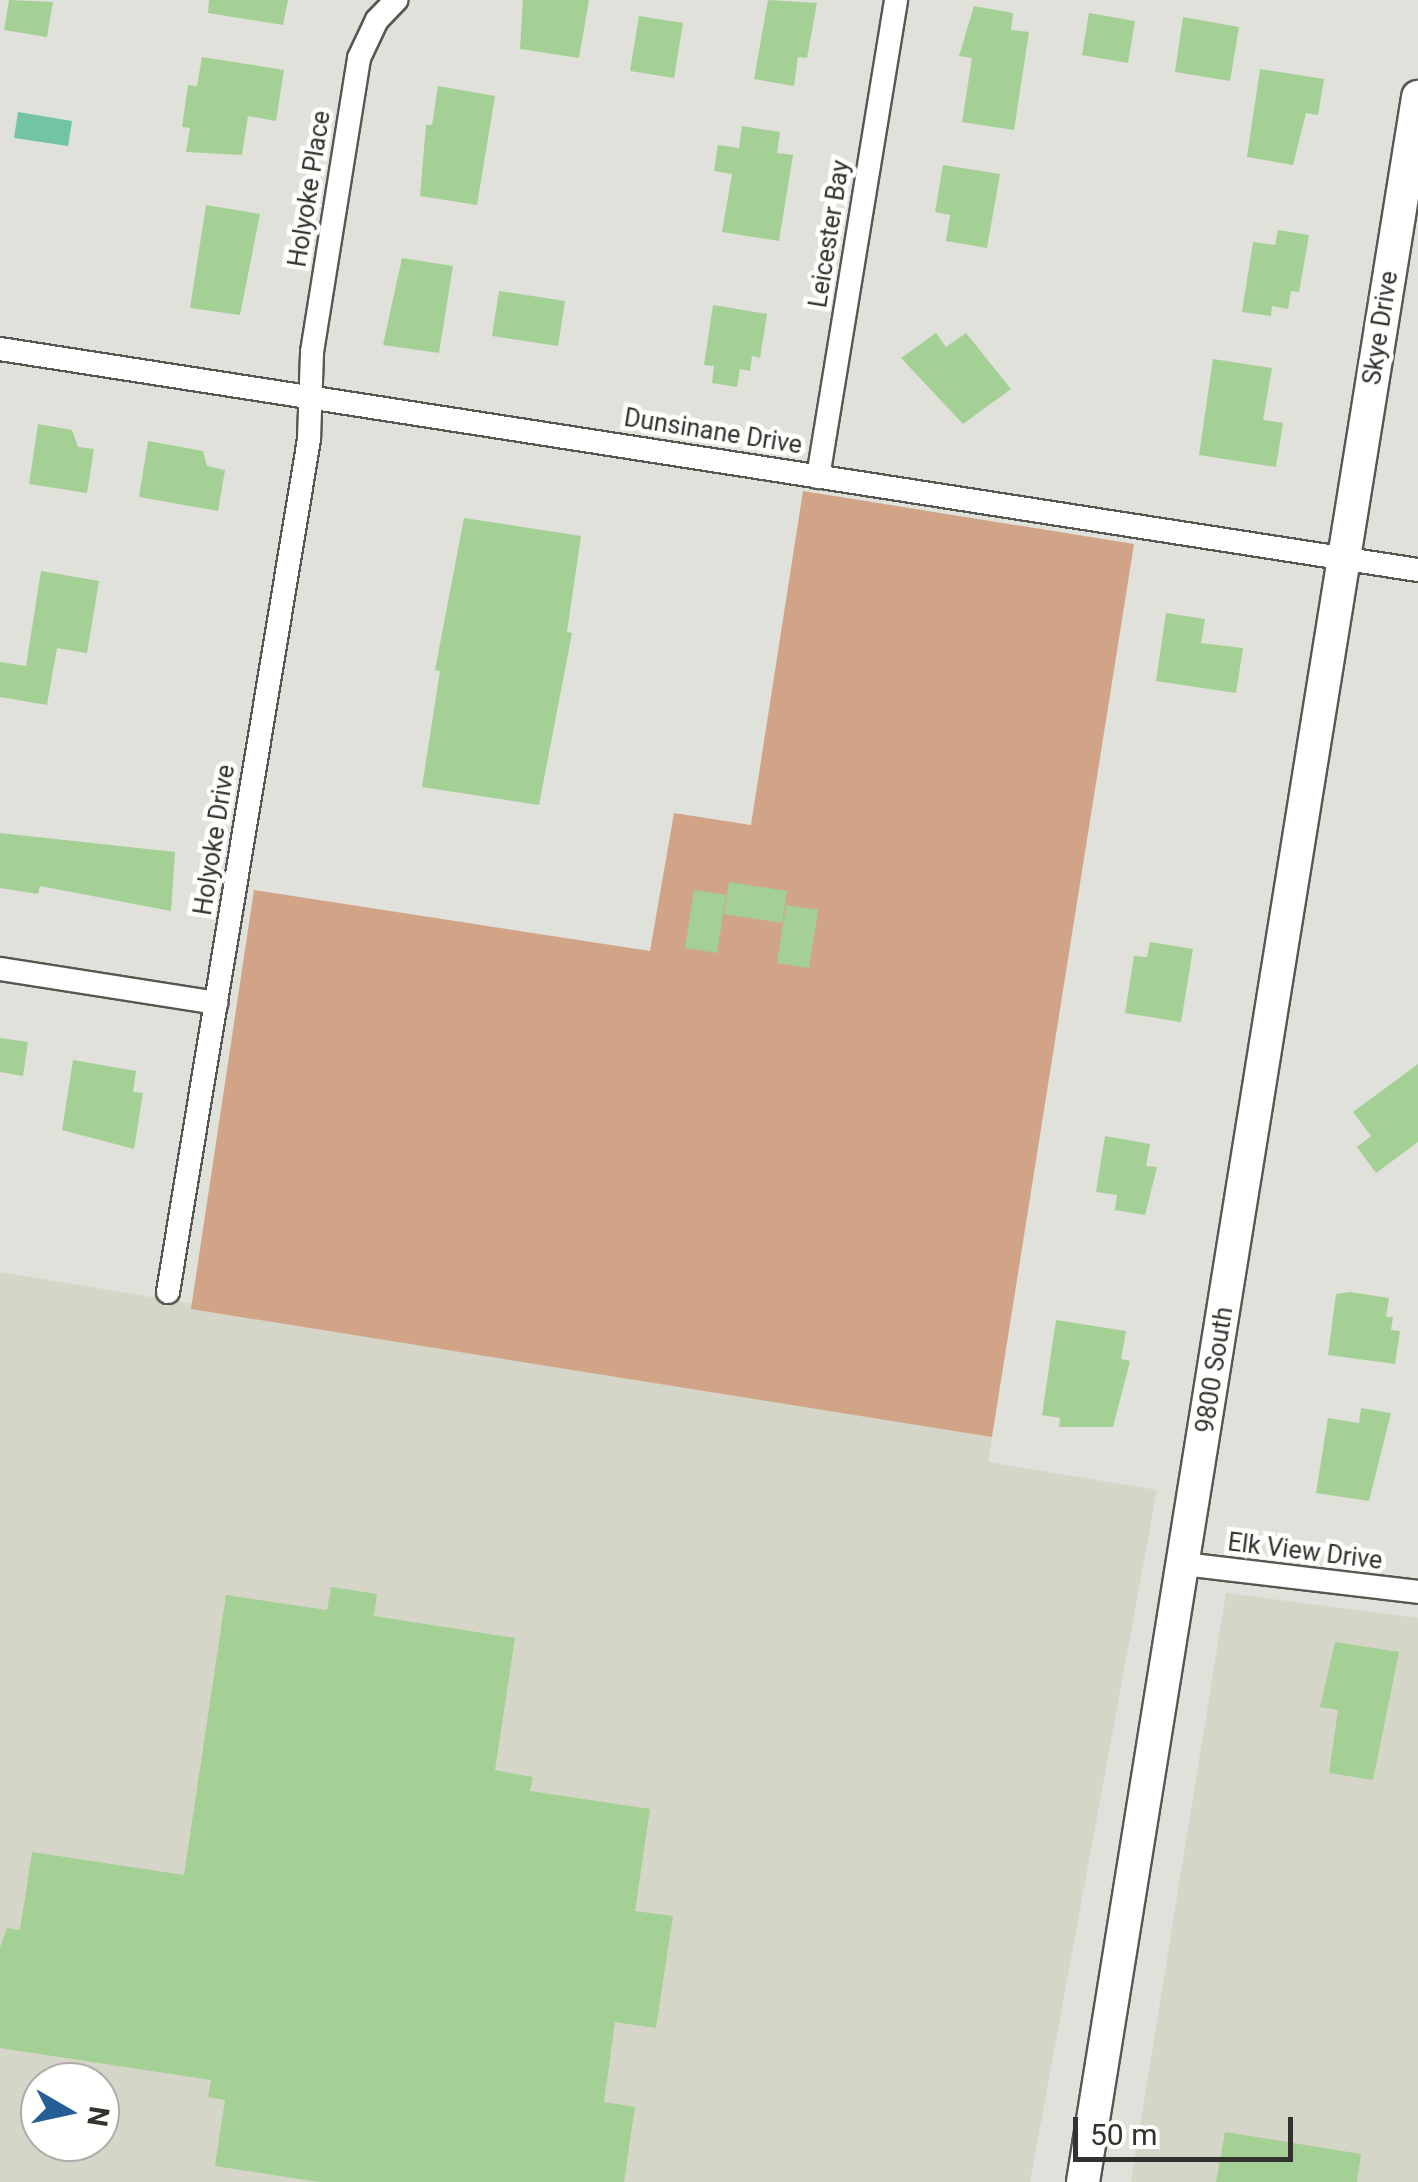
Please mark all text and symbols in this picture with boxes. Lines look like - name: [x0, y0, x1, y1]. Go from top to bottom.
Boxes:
- street label: Holyoke Place: [283, 109, 337, 269]
- street label: Leicester Bay: [804, 158, 856, 310]
- street label: Skye Drive: [1357, 269, 1405, 387]
- street label: Dunsinane Drive: [622, 403, 804, 461]
- street label: Holyoke Drive: [188, 763, 242, 917]
- street label: 9800 South: [1190, 1305, 1240, 1435]
- street label: Elk View Drive: [1226, 1528, 1384, 1576]
- north arrow: [20, 2062, 120, 2162]
- scale bar: [1078, 2097, 1298, 2159]
- text: N: [80, 2104, 116, 2129]
- text: 50 m: [1090, 2117, 1157, 2152]

